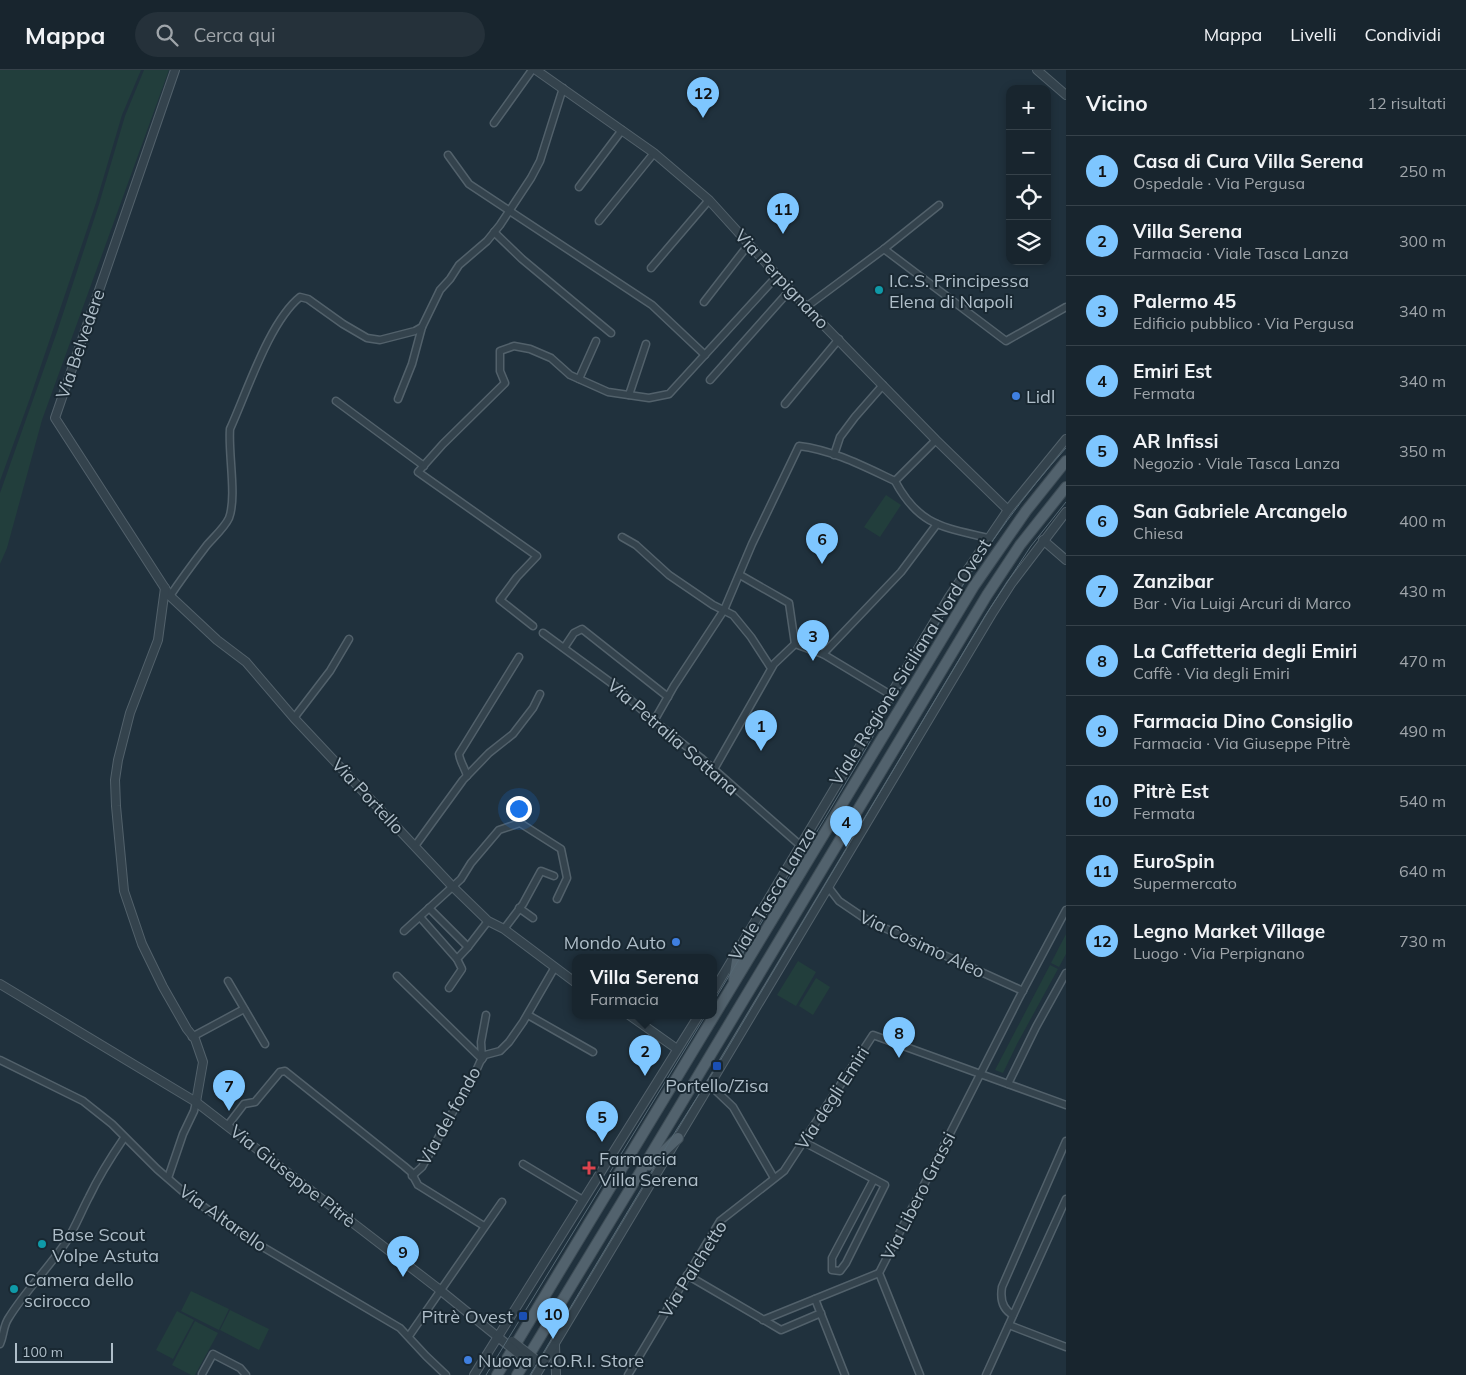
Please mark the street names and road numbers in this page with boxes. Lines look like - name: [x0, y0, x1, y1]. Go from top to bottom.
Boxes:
- street label: Via Perpignano: [730, 224, 834, 334]
- street label: Via Belvedere: [50, 286, 110, 402]
- street label: Viale Regione Siciliana Nord Ovest: [824, 534, 996, 790]
- street label: Via Petralia Sottana: [602, 674, 744, 800]
- street label: Via Portello: [327, 753, 409, 839]
- street label: Viale Tasca Lanza: [723, 823, 821, 965]
- street label: Via Cosimo Aleo: [856, 905, 988, 983]
- street label: Via degli Emiri: [790, 1042, 874, 1154]
- street label: Via del fondo: [412, 1062, 486, 1170]
- street label: Via Giuseppe Pitrè: [225, 1120, 361, 1232]
- street label: Via Libero Grassi: [876, 1128, 960, 1264]
- street label: Via Altarello: [175, 1179, 271, 1257]
- street label: Via Palchetto: [654, 1216, 732, 1322]

